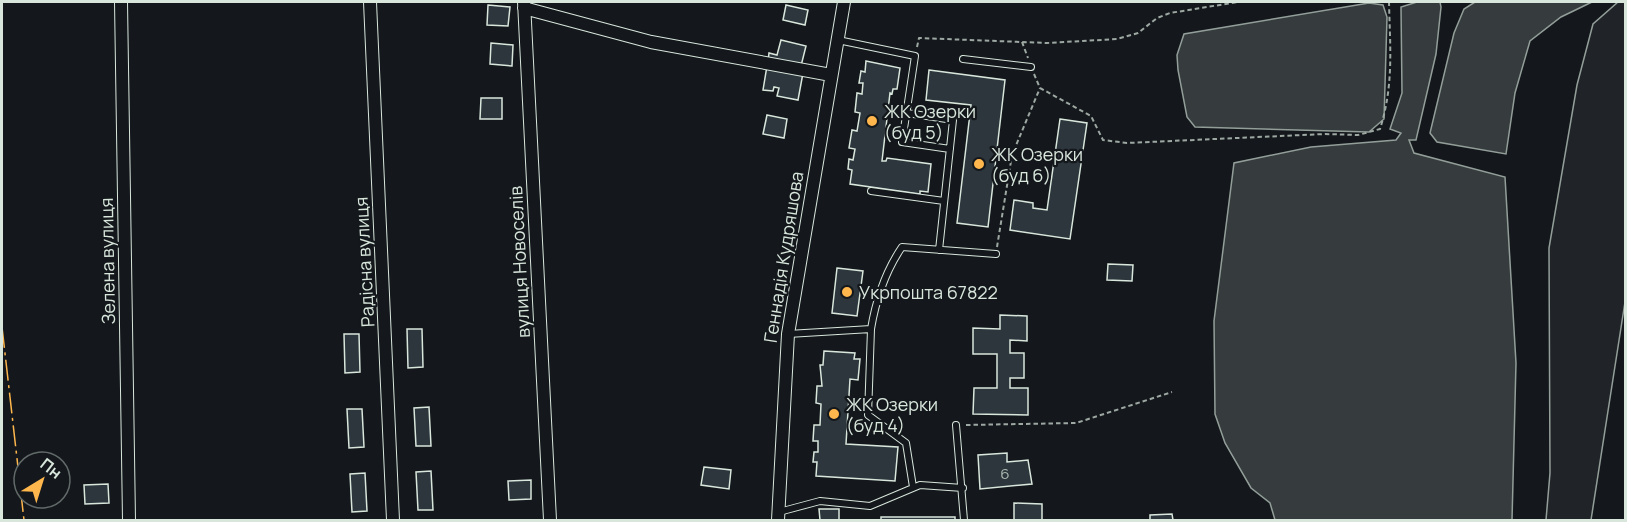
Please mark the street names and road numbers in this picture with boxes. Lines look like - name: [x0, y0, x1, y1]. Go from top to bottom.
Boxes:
- street label: Геннадія Кудряшова: [758, 170, 808, 344]
- street label: вулиця Новоселів: [503, 185, 535, 339]
- street label: Радісна вулиця: [349, 196, 379, 328]
- street label: Зелена вулиця: [94, 197, 120, 325]

